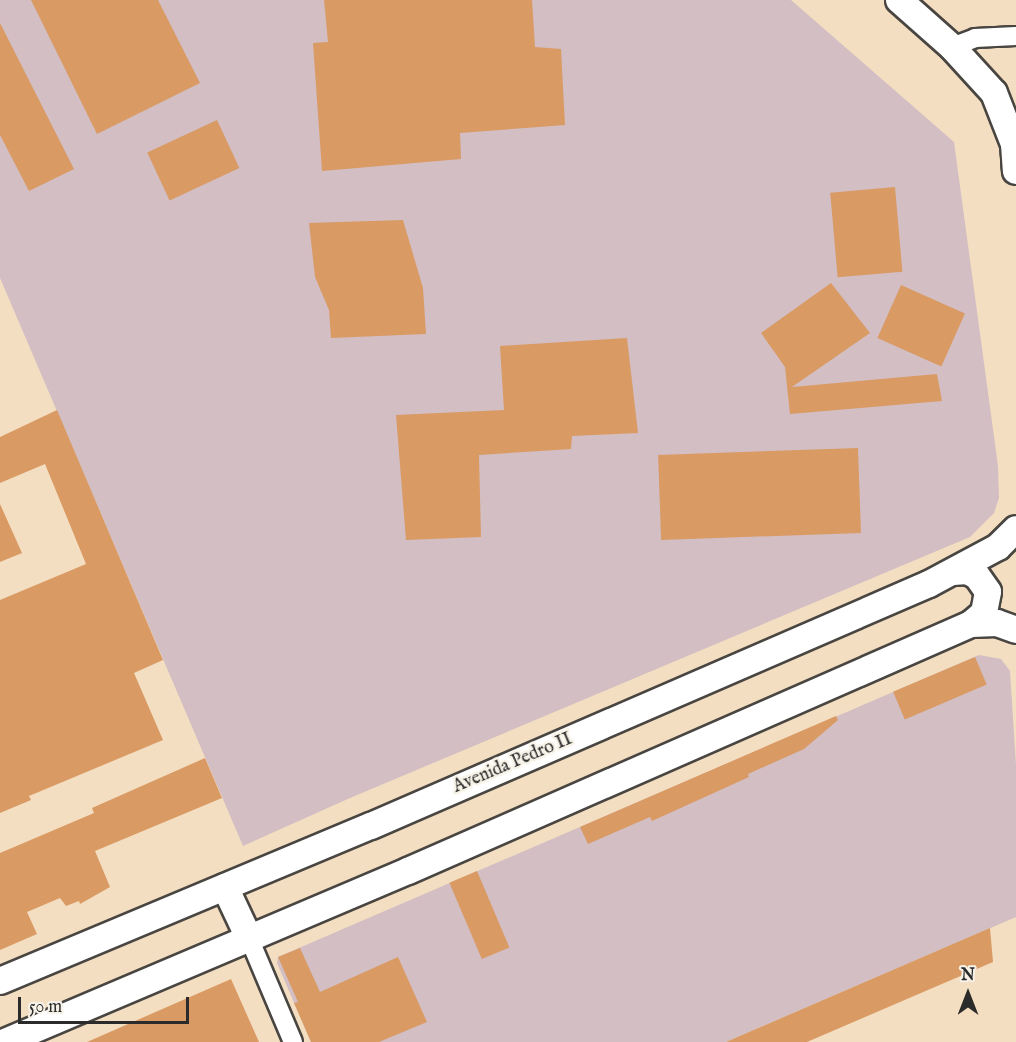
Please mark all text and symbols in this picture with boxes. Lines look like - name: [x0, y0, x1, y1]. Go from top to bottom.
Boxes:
- street label: Avenida Pedro II: [450, 729, 576, 799]
- north arrow: [938, 964, 998, 1024]
- text: N: [961, 966, 975, 986]
- scale bar: [21, 985, 192, 1023]
- text: 50 m: [29, 996, 62, 1019]

